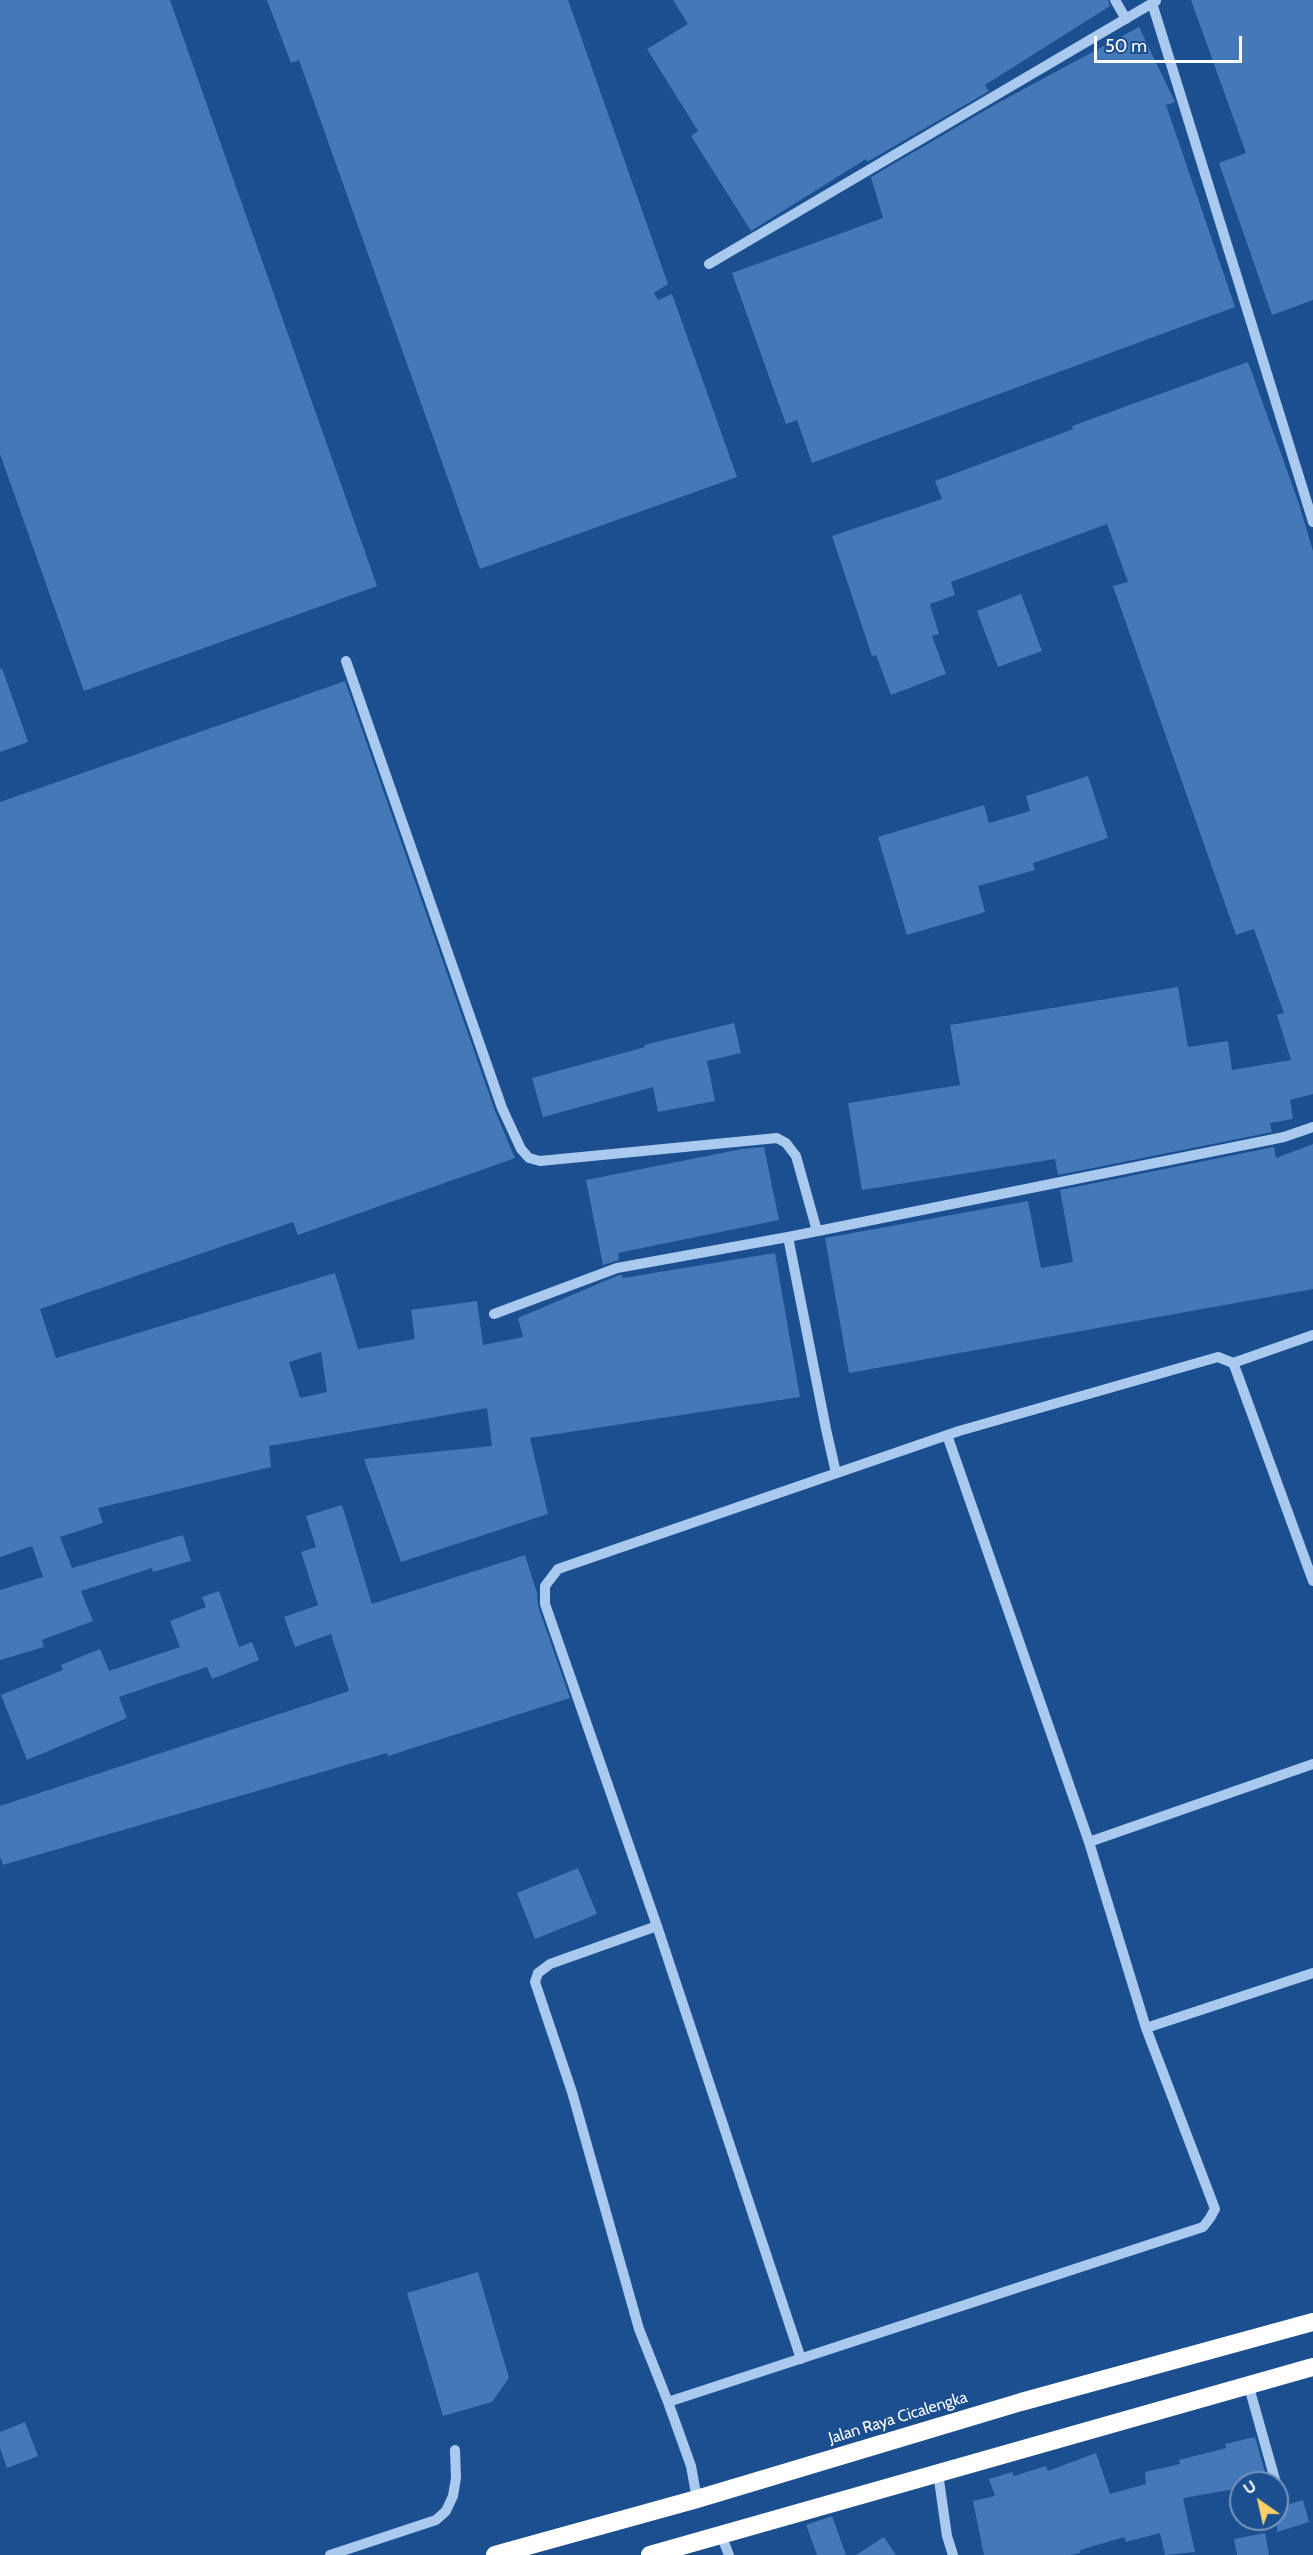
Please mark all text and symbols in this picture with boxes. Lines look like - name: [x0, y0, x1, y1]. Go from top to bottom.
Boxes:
- scale bar: [1097, 24, 1246, 62]
- text: 50 m: [1105, 35, 1147, 57]
- street label: Jalan Raya Cicalengka: [826, 2388, 970, 2448]
- north arrow: [1229, 2471, 1289, 2531]
- text: U: [1240, 2476, 1260, 2498]

